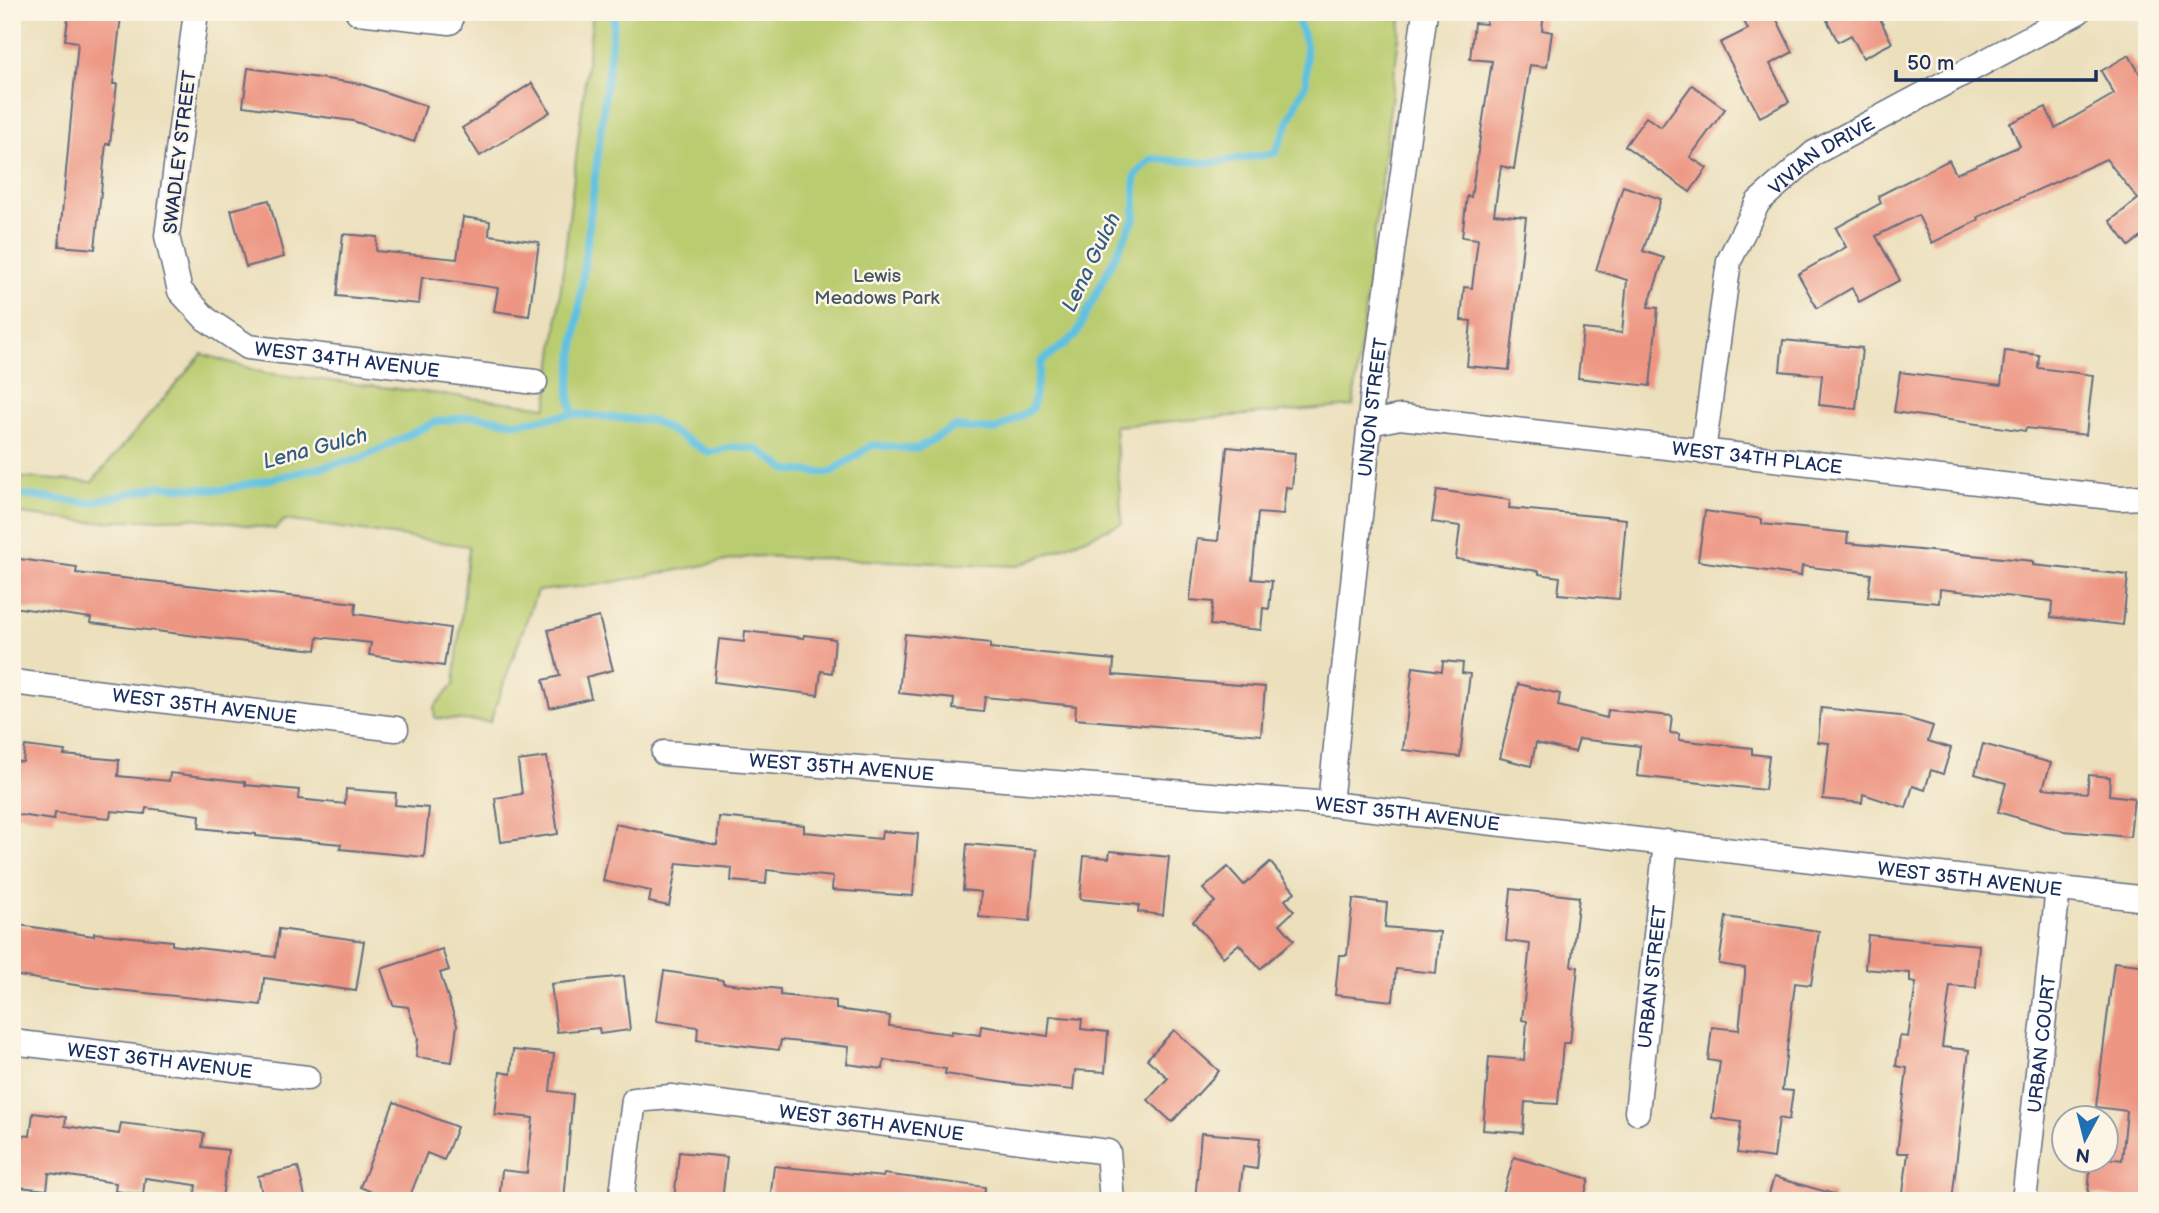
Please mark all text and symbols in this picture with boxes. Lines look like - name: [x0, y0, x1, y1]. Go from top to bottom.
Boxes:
- scale bar: [1896, 38, 2096, 82]
- text: 50 m: [1907, 51, 1954, 76]
- street label: SWADLEY STREET: [159, 68, 202, 235]
- street label: VIVIAN DRIVE: [1765, 113, 1879, 200]
- water label: Lena Gulch: [1057, 208, 1126, 316]
- park label: Lewis Meadows Park: [814, 265, 940, 310]
- street label: UNION STREET: [1354, 336, 1393, 478]
- street label: WEST 34TH AVENUE: [253, 338, 441, 383]
- water label: Lena Gulch: [260, 422, 371, 474]
- street label: WEST 34TH PLACE: [1671, 438, 1843, 480]
- street label: WEST 35TH AVENUE: [111, 684, 298, 730]
- street label: WEST 35TH AVENUE: [748, 750, 935, 787]
- street label: WEST 35TH AVENUE: [1314, 793, 1501, 837]
- street label: WEST 35TH AVENUE: [1876, 858, 2063, 902]
- street label: URBAN STREET: [1634, 904, 1672, 1050]
- street label: URBAN COURT: [2024, 973, 2062, 1114]
- street label: WEST 36TH AVENUE: [66, 1039, 254, 1084]
- street label: WEST 36TH AVENUE: [777, 1101, 965, 1147]
- north arrow: [2050, 1104, 2120, 1174]
- text: N: [2075, 1142, 2092, 1167]

